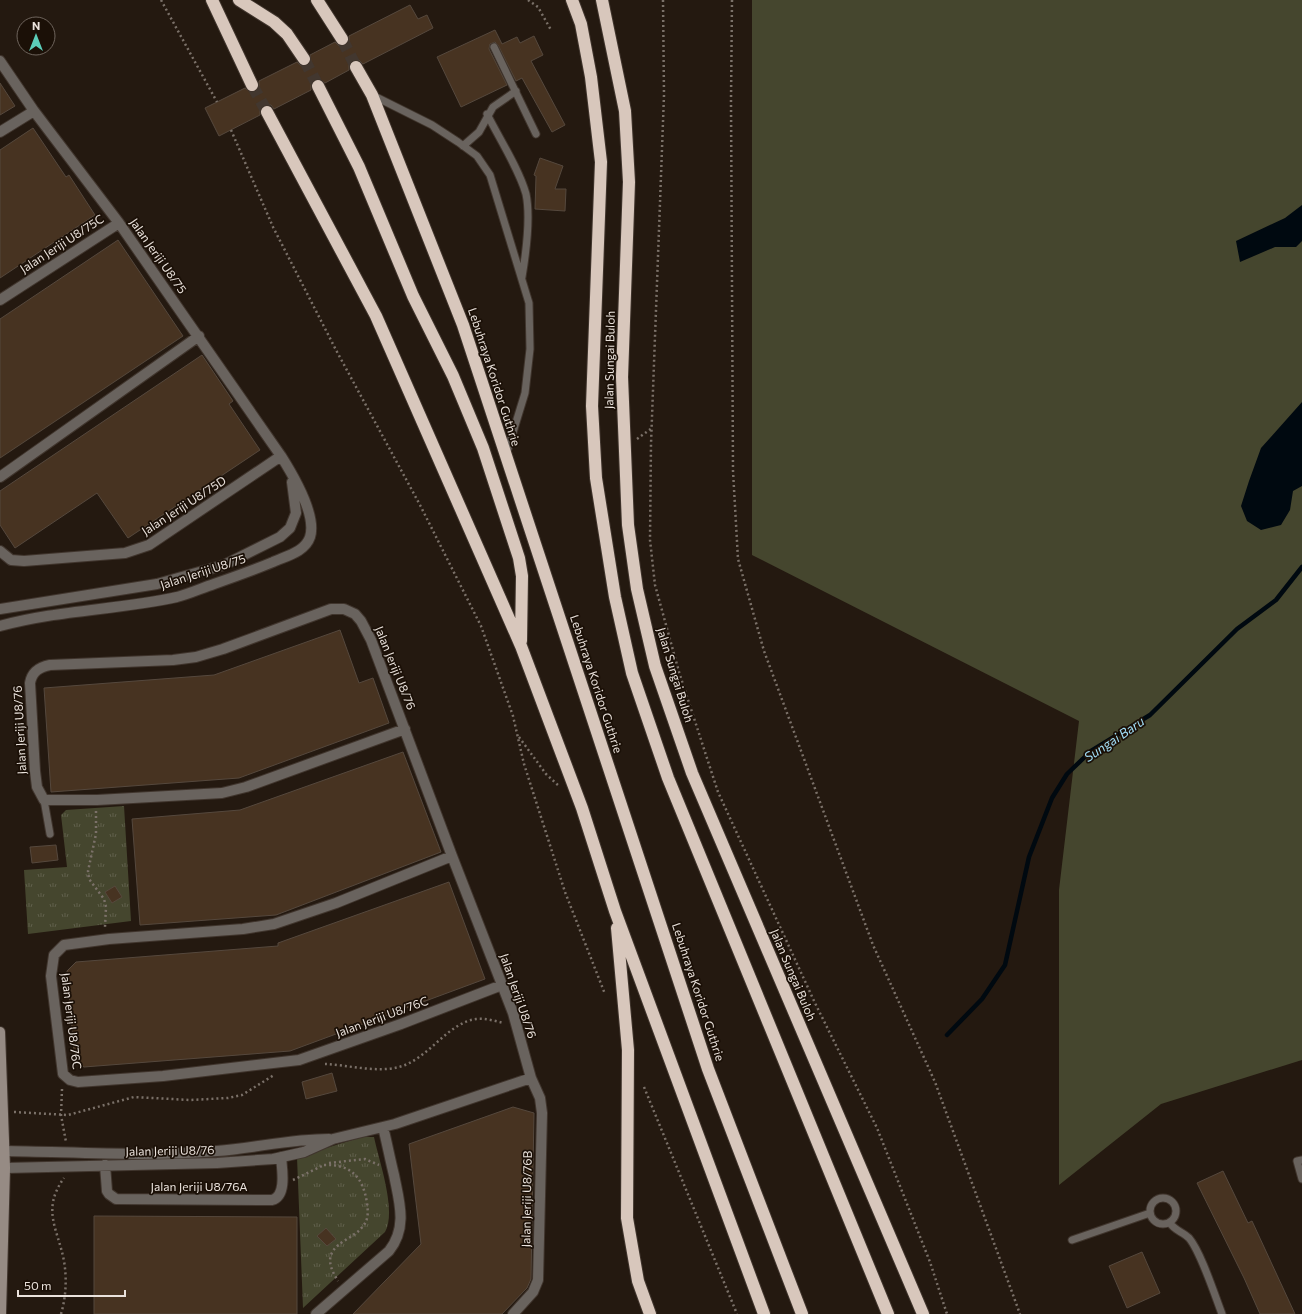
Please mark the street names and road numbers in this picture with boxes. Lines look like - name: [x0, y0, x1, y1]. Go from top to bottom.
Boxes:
- street label: Jalan Jeriji U8/75C: [17, 211, 106, 276]
- street label: Jalan Jeriji U8/75: [127, 215, 190, 296]
- street label: Lebuhraya Koridor Guthrie: [466, 306, 524, 448]
- street label: Jalan Sungai Buloh: [601, 311, 618, 409]
- street label: Jalan Jeriji U8/75D: [139, 473, 229, 538]
- street label: Jalan Jeriji U8/75: [158, 551, 247, 592]
- street label: Lebuhraya Koridor Guthrie: [568, 613, 626, 755]
- street label: Jalan Jeriji U8/76: [372, 624, 419, 712]
- street label: Jalan Sungai Buloh: [654, 626, 697, 724]
- street label: Jalan Jeriji U8/76: [10, 685, 29, 775]
- street label: Lebuhraya Koridor Guthrie: [670, 921, 728, 1063]
- street label: Jalan Sungai Buloh: [767, 927, 820, 1023]
- street label: Jalan Jeriji U8/76: [497, 951, 540, 1040]
- street label: Jalan Jeriji U8/76C: [58, 972, 85, 1070]
- street label: Jalan Jeriji U8/76C: [334, 993, 430, 1040]
- street label: Jalan Jeriji U8/76: [125, 1142, 215, 1159]
- street label: Jalan Jeriji U8/76B: [518, 1150, 535, 1248]
- street label: Jalan Jeriji U8/76A: [150, 1179, 248, 1194]

